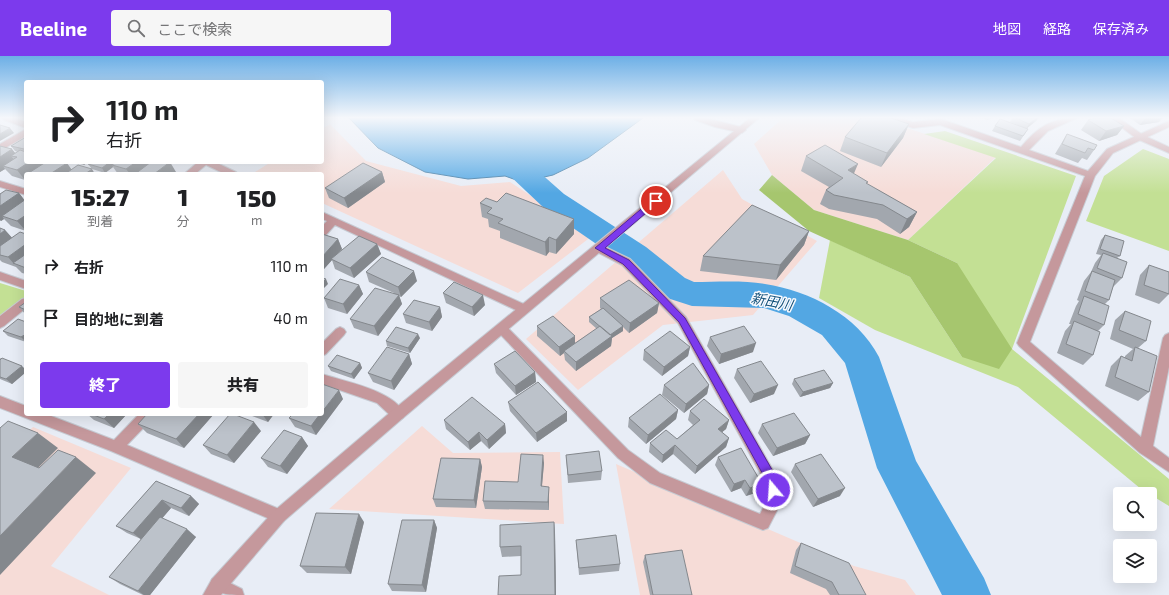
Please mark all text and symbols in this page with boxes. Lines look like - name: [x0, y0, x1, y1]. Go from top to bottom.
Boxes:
- search box: [111, 10, 391, 46]
- text: Beeline: [20, 17, 87, 40]
- icon: search: [125, 17, 147, 39]
- text: ここで検索: [157, 20, 232, 38]
- text: 地図: [993, 20, 1021, 37]
- text: 経路: [1043, 20, 1071, 37]
- text: 保存済み: [1093, 20, 1149, 37]
- text: 110 m: [106, 92, 179, 126]
- icon: right: [40, 96, 92, 148]
- text: 右折: [106, 129, 142, 151]
- text: 15:27: [71, 182, 129, 211]
- text: 1: [178, 182, 188, 211]
- text: 150: [237, 183, 277, 212]
- pin: [639, 184, 673, 218]
- icon: arrive: [645, 190, 667, 212]
- text: m: [251, 212, 262, 228]
- text: 到着: [87, 213, 113, 229]
- text: 分: [176, 213, 189, 229]
- icon: right: [40, 255, 62, 277]
- text: 110 m: [271, 257, 308, 275]
- text: 右折: [74, 258, 104, 276]
- water label: 新田川: [750, 289, 796, 314]
- icon: arrive: [40, 307, 62, 329]
- text: 40 m: [273, 309, 308, 327]
- text: 目的地に到着: [74, 310, 164, 328]
- button: 終了: [40, 362, 170, 408]
- button: 共有: [178, 362, 308, 408]
- position arrow: [752, 469, 794, 511]
- map controls: [1113, 487, 1157, 583]
- button: search: [1113, 487, 1157, 531]
- button: layers: [1113, 539, 1157, 583]

